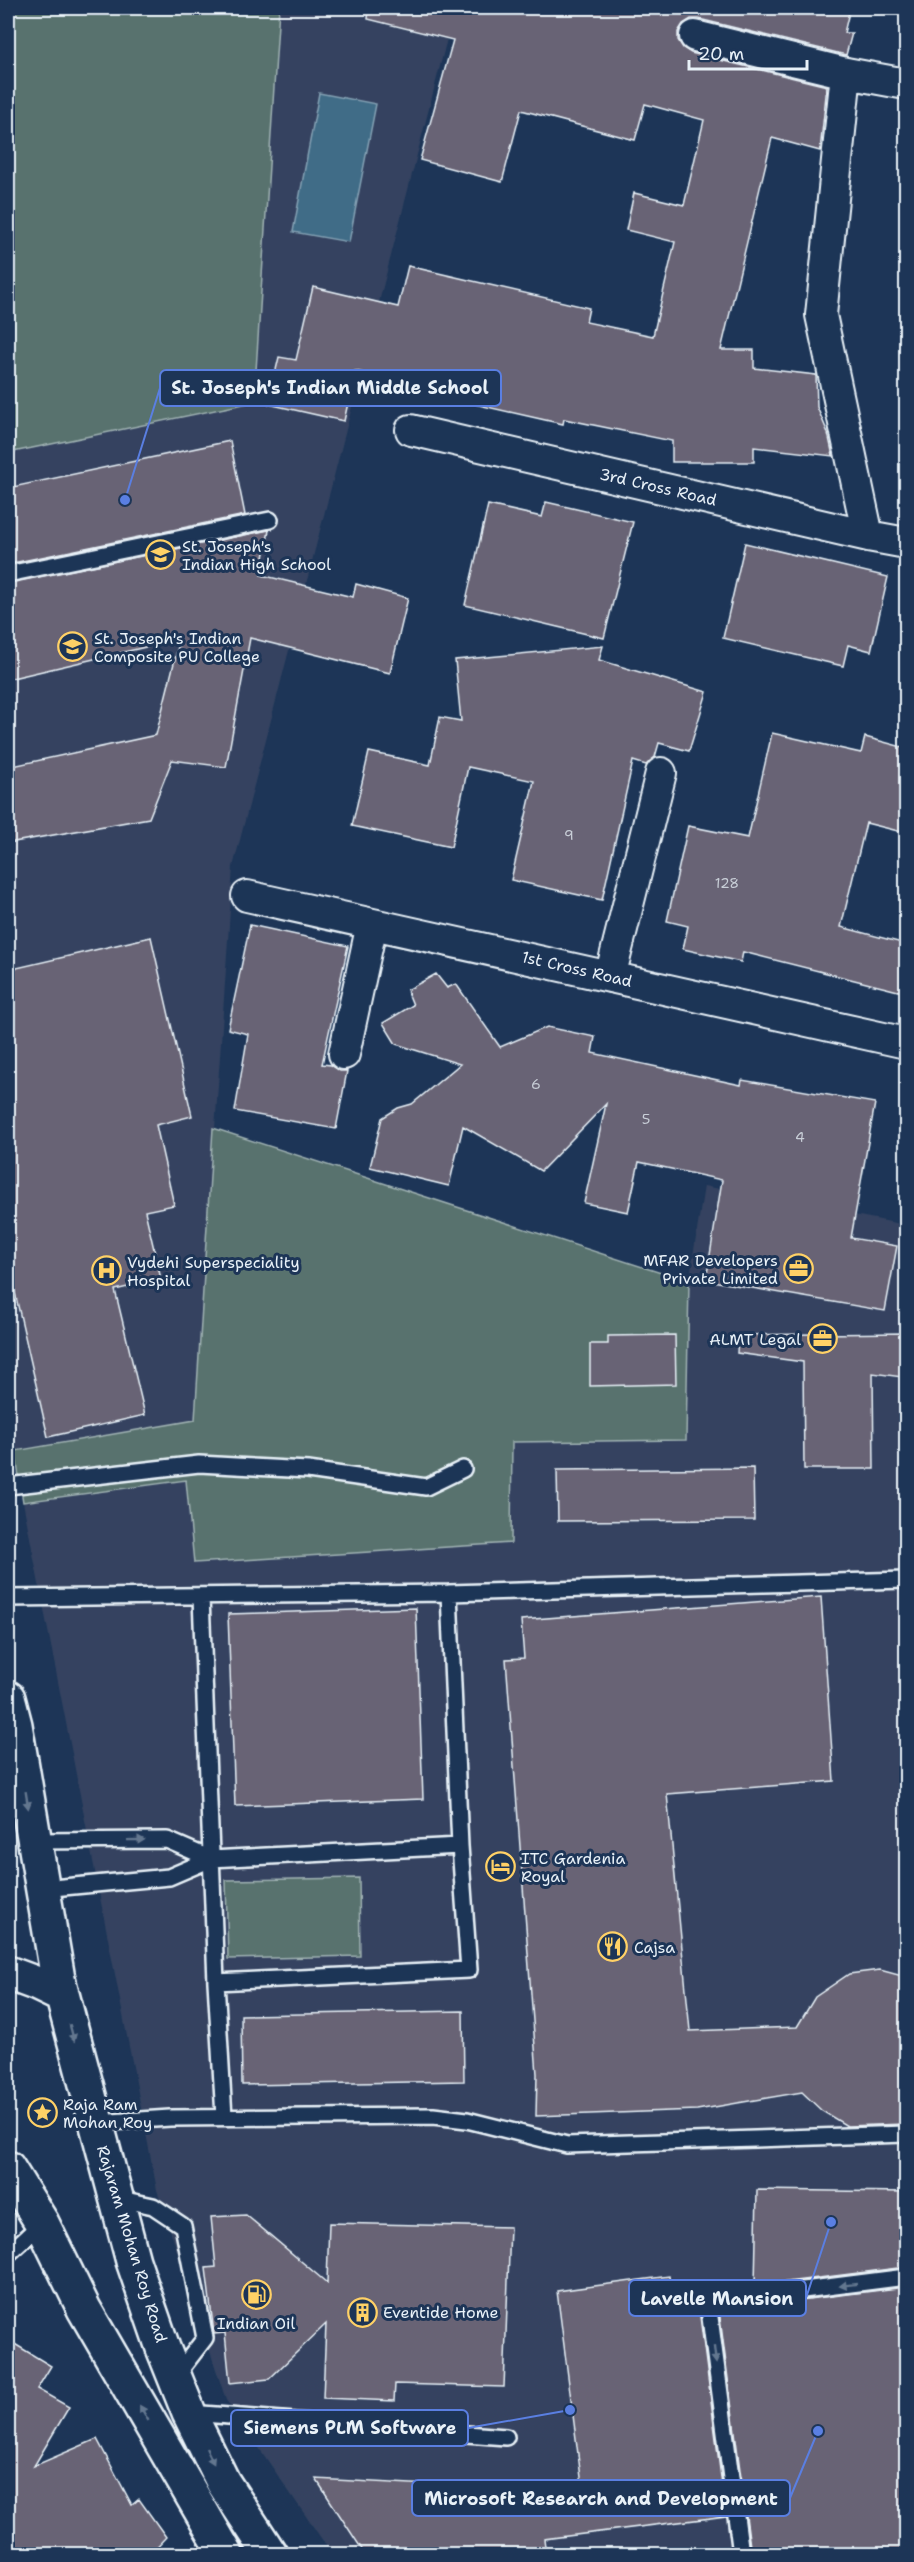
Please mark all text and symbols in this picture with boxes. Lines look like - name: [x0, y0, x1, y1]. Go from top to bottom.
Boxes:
- scale bar: [689, 33, 808, 71]
- text: 20 m: [698, 42, 744, 66]
- callout: St. Joseph's Indian Middle School: [160, 370, 501, 406]
- text: St. Joseph's Indian Middle School: [171, 376, 489, 400]
- street label: 3rd Cross Road: [597, 463, 719, 511]
- place label: St. Joseph's Indian High School: [182, 536, 331, 575]
- school or university icon: St. Joseph's Indian High School: [145, 539, 177, 571]
- place label: St. Joseph's Indian Composite PU College: [94, 628, 260, 667]
- school or university icon: St. Joseph's Indian Composite PU College: [57, 631, 89, 663]
- house number: 9: [564, 826, 574, 844]
- house number: 128: [715, 874, 739, 892]
- street label: 1st Cross Road: [520, 946, 634, 992]
- house number: 6: [531, 1075, 541, 1093]
- house number: 5: [642, 1110, 650, 1128]
- house number: 4: [795, 1128, 805, 1146]
- place label: MFAR Developers Private Limited: [643, 1250, 778, 1289]
- place label: Vydehi Superspeciality Hospital: [127, 1252, 300, 1291]
- office icon: MFAR Developers Private Limited: [783, 1253, 815, 1285]
- hospital icon: Vydehi Superspeciality Hospital: [90, 1255, 122, 1287]
- office icon: ALMT Legal: [806, 1323, 838, 1355]
- place label: ALMT Legal: [709, 1329, 801, 1350]
- one-way arrow: [23, 1791, 32, 1810]
- one-way arrow: [127, 1835, 146, 1845]
- place label: ITC Gardenia Royal: [521, 1848, 625, 1887]
- hotel icon: ITC Gardenia Royal: [484, 1851, 516, 1883]
- restaurant icon: Cajsa: [597, 1931, 629, 1963]
- place label: Cajsa: [634, 1937, 675, 1958]
- one-way arrow: [67, 2024, 77, 2042]
- place label: Raja Ram Mohan Roy: [63, 2094, 152, 2133]
- place icon: Raja Ram Mohan Roy: [26, 2097, 58, 2129]
- street label: Rajaram Mohan Roy Road: [92, 2143, 172, 2345]
- fuel station icon: Indian Oil: [240, 2279, 272, 2311]
- callout: Lavelle Mansion: [629, 2280, 806, 2316]
- one-way arrow: [839, 2280, 858, 2289]
- text: Lavelle Mansion: [641, 2287, 793, 2311]
- building icon: Eventide Home: [346, 2296, 378, 2328]
- place label: Eventide Home: [383, 2302, 499, 2323]
- place label: Indian Oil: [217, 2313, 295, 2334]
- one-way arrow: [710, 2345, 720, 2364]
- one-way arrow: [139, 2405, 150, 2421]
- callout: Siemens PLM Software: [231, 2410, 468, 2446]
- text: Siemens PLM Software: [243, 2416, 457, 2440]
- one-way arrow: [205, 2448, 214, 2465]
- callout: Microsoft Research and Development: [412, 2480, 790, 2516]
- text: Microsoft Research and Development: [424, 2487, 778, 2511]

